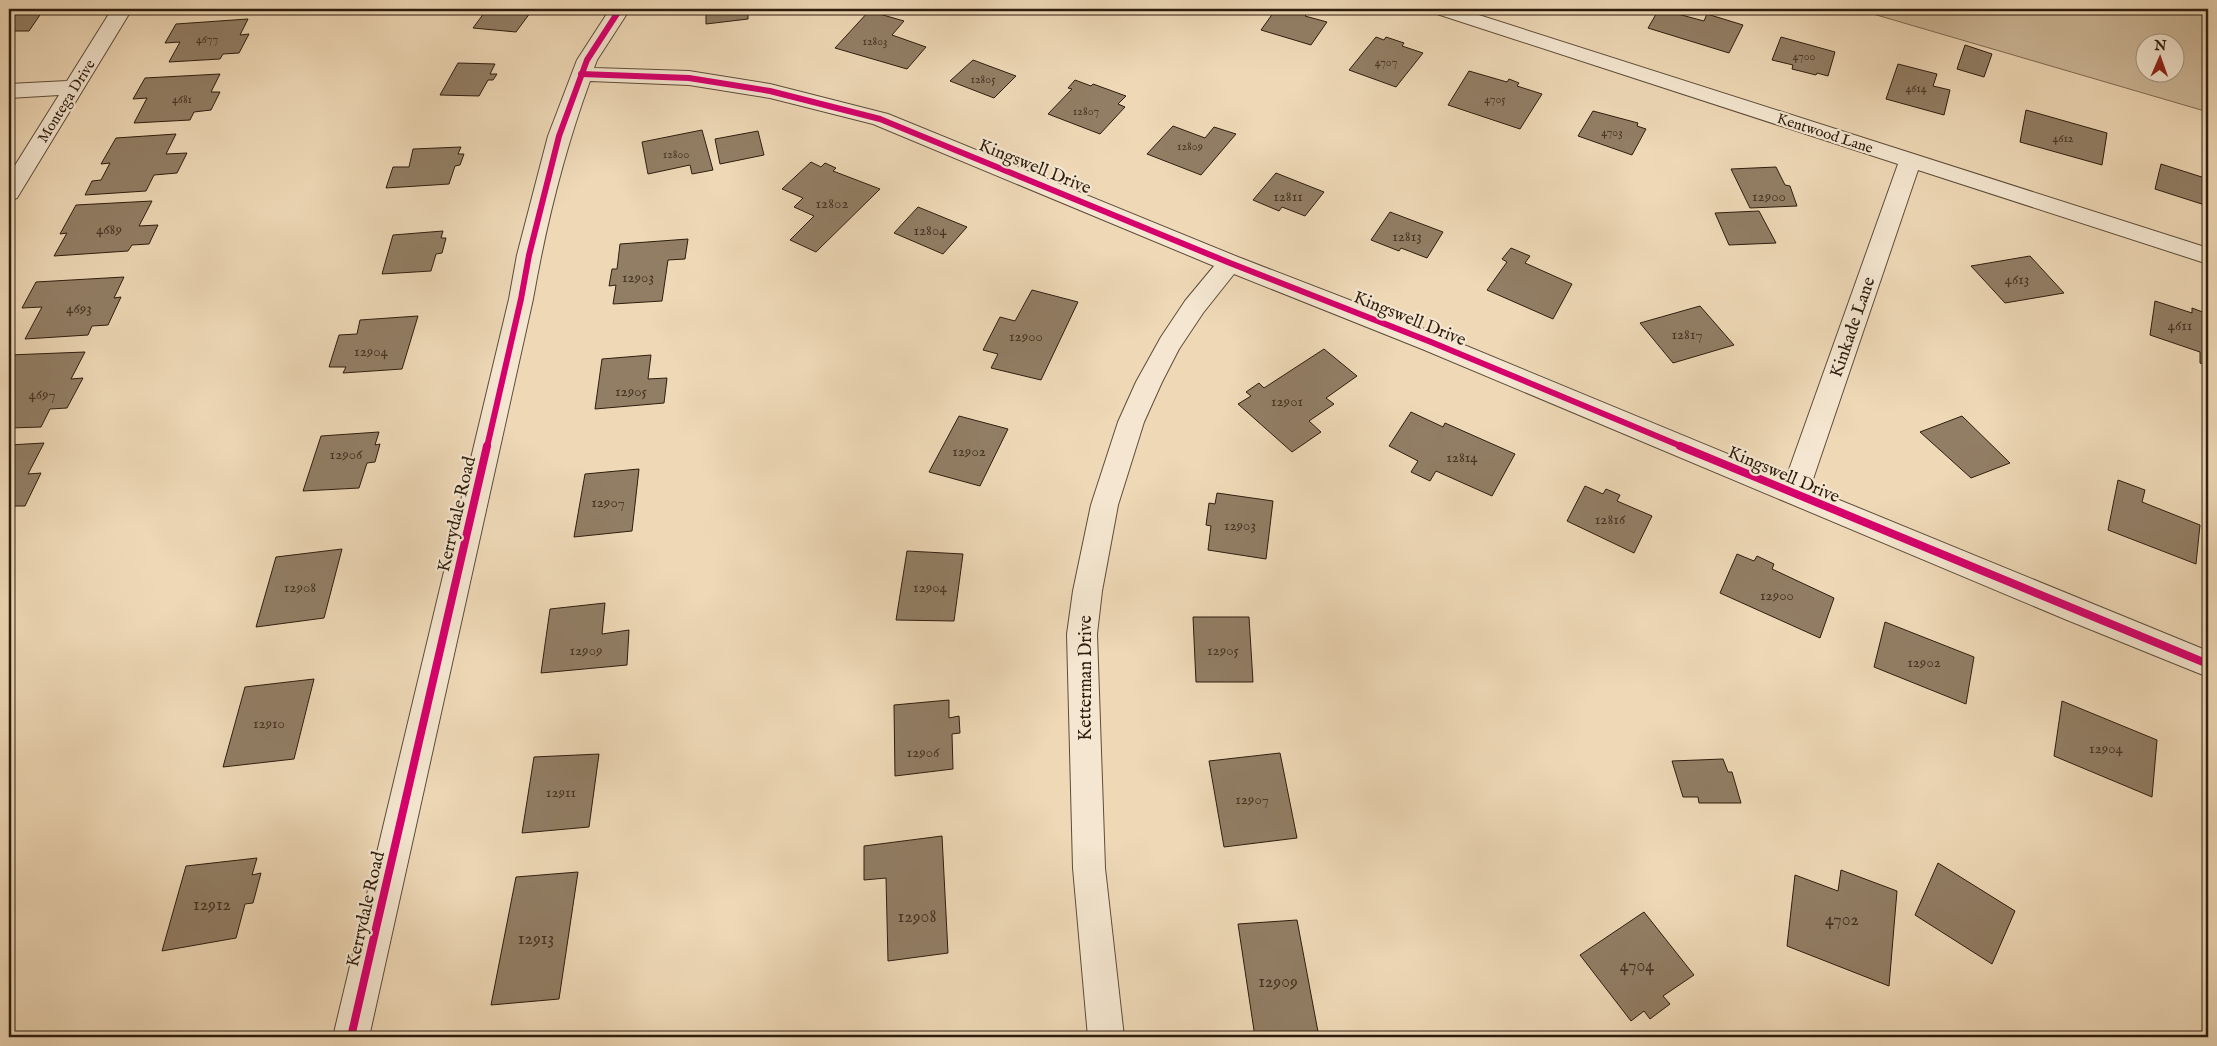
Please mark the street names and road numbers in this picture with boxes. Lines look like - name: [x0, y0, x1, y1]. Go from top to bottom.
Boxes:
- street label: Montega Drive: [33, 56, 100, 146]
- street label: Kentwood Lane: [1774, 109, 1875, 158]
- street label: Kingswell Drive: [975, 134, 1094, 200]
- street label: Kinkade Lane: [1825, 274, 1881, 381]
- street label: Kingswell Drive: [1350, 286, 1469, 352]
- street label: Kingswell Drive: [1724, 441, 1843, 509]
- street label: Kerrydale Road: [433, 454, 482, 574]
- street label: Ketterman Drive: [1075, 615, 1098, 741]
- street label: Kerrydale Road: [342, 849, 391, 969]

